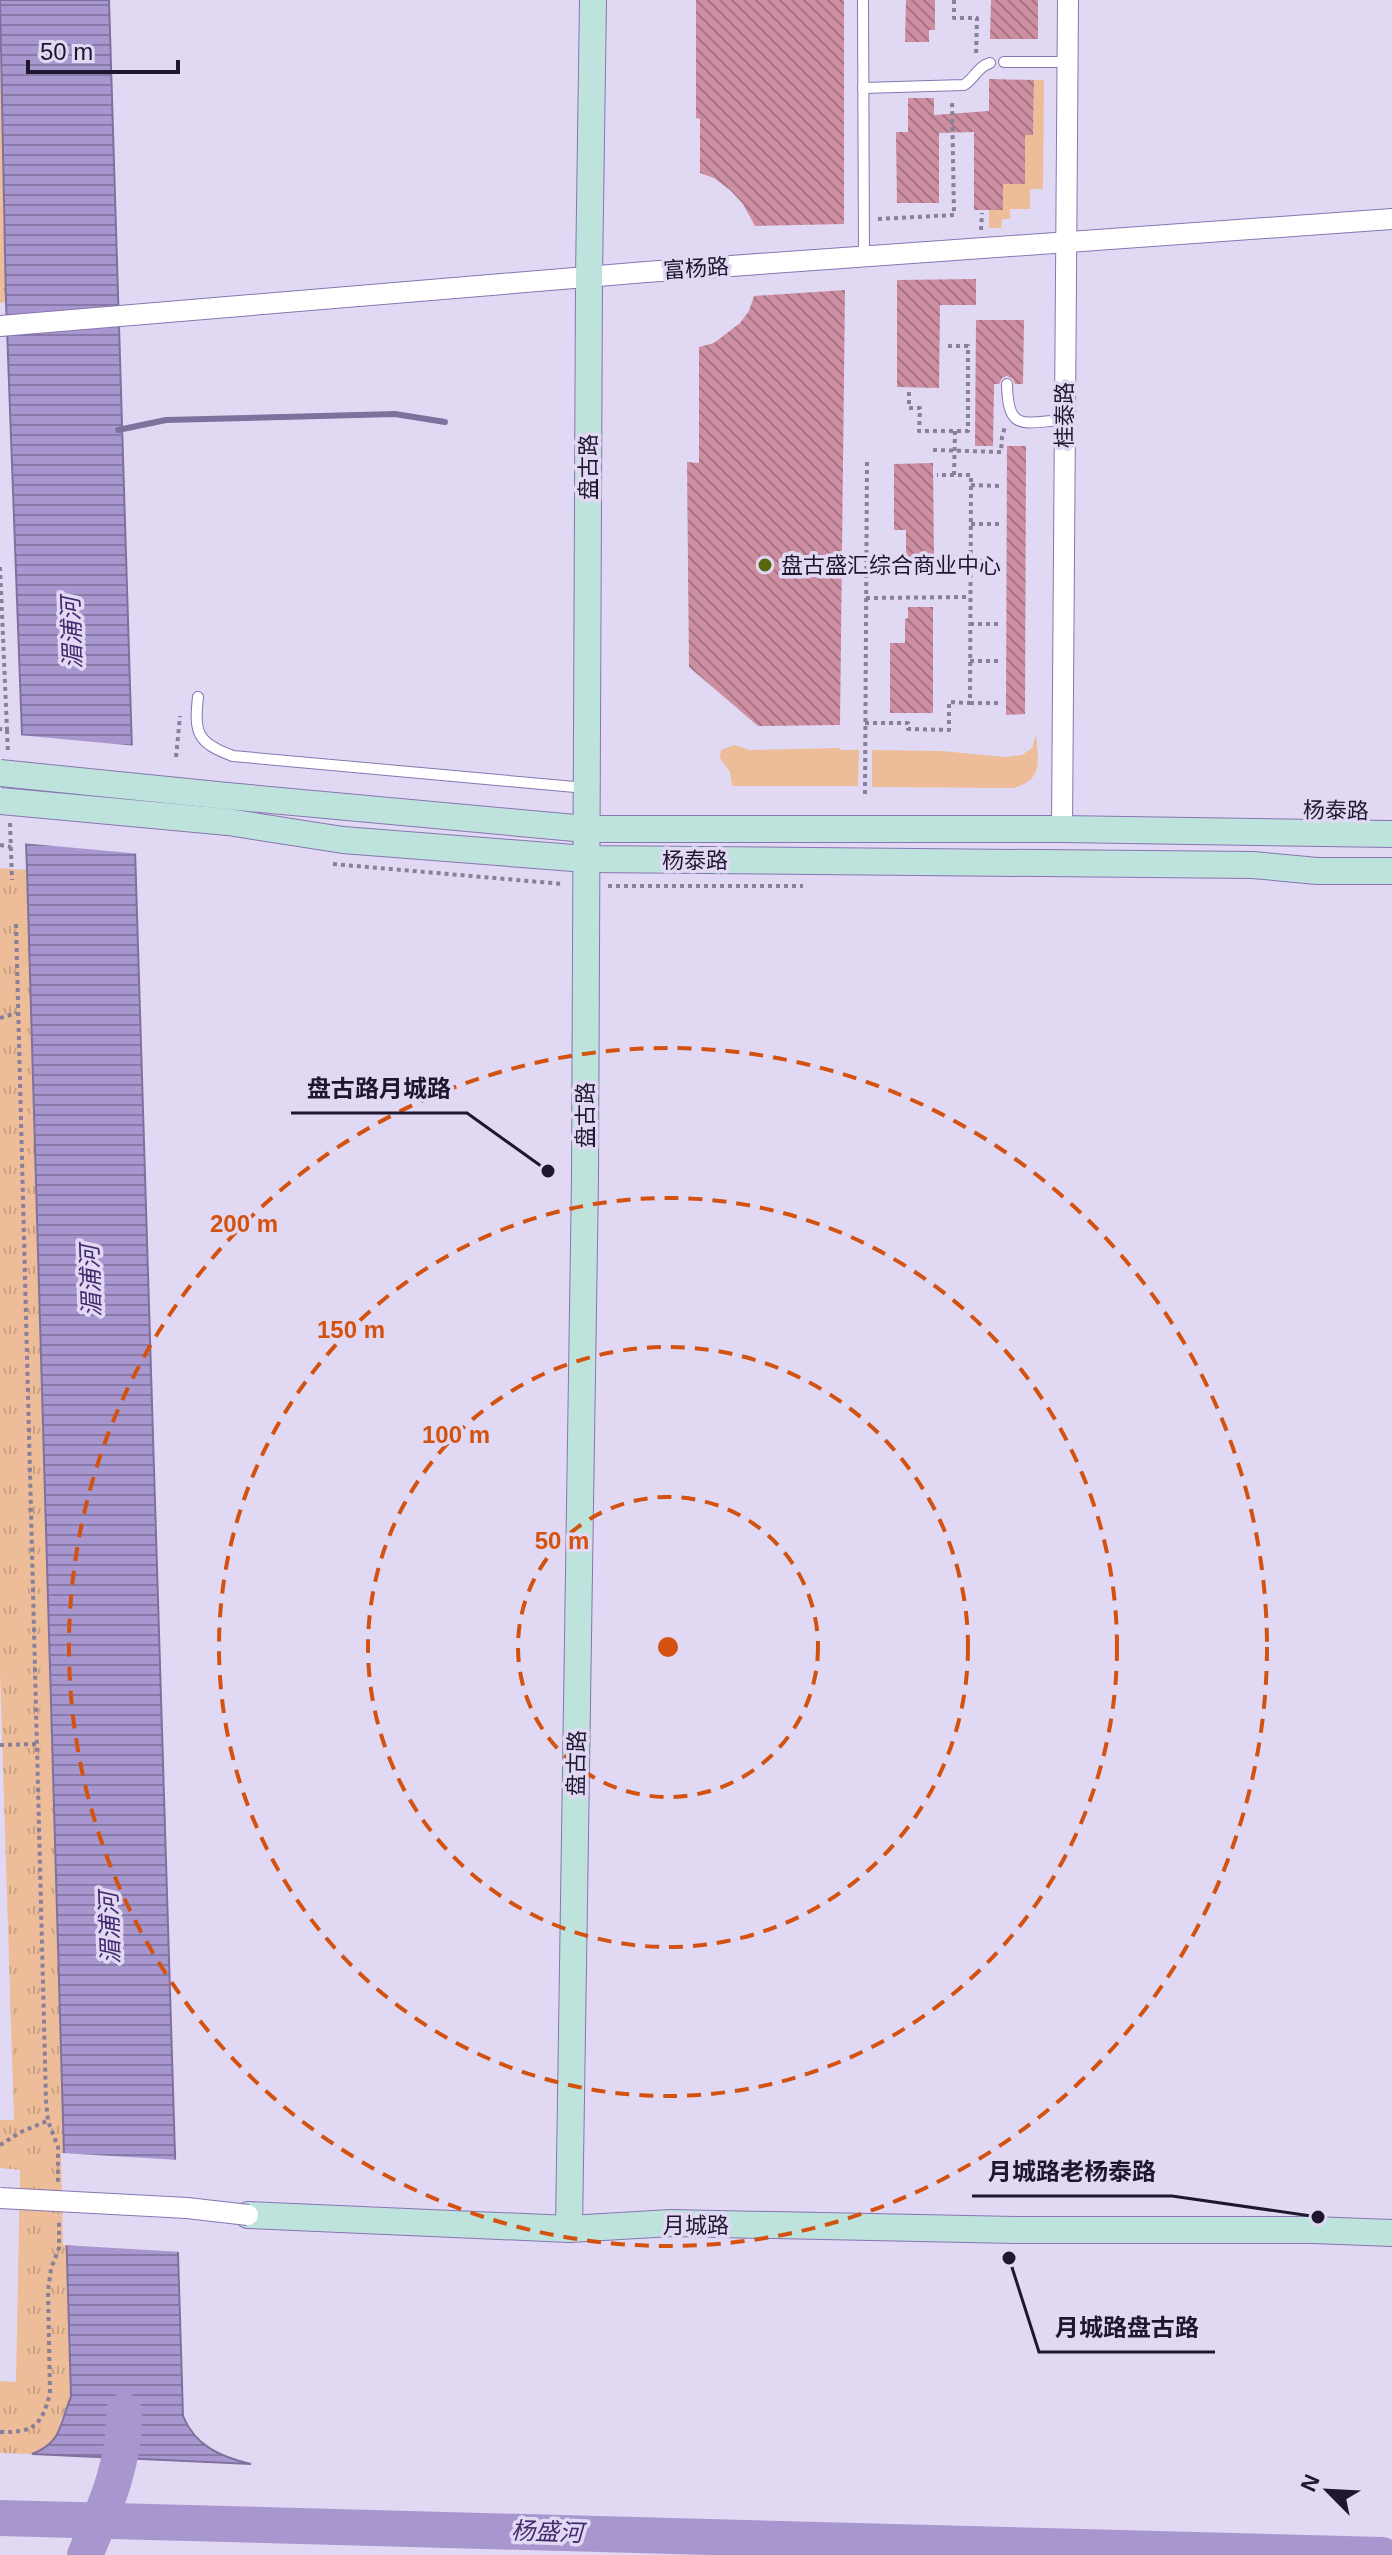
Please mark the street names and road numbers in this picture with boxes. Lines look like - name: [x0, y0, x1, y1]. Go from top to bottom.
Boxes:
- street label: 富杨路: [662, 254, 730, 283]
- street label: 桂泰路: [1052, 382, 1077, 448]
- street label: 盘古路: [576, 434, 601, 500]
- street label: 杨泰路: [1303, 797, 1369, 824]
- street label: 杨泰路: [662, 848, 728, 873]
- street label: 盘古路: [573, 1082, 598, 1148]
- street label: 盘古路: [563, 1730, 590, 1796]
- street label: 月城路: [663, 2213, 729, 2238]

